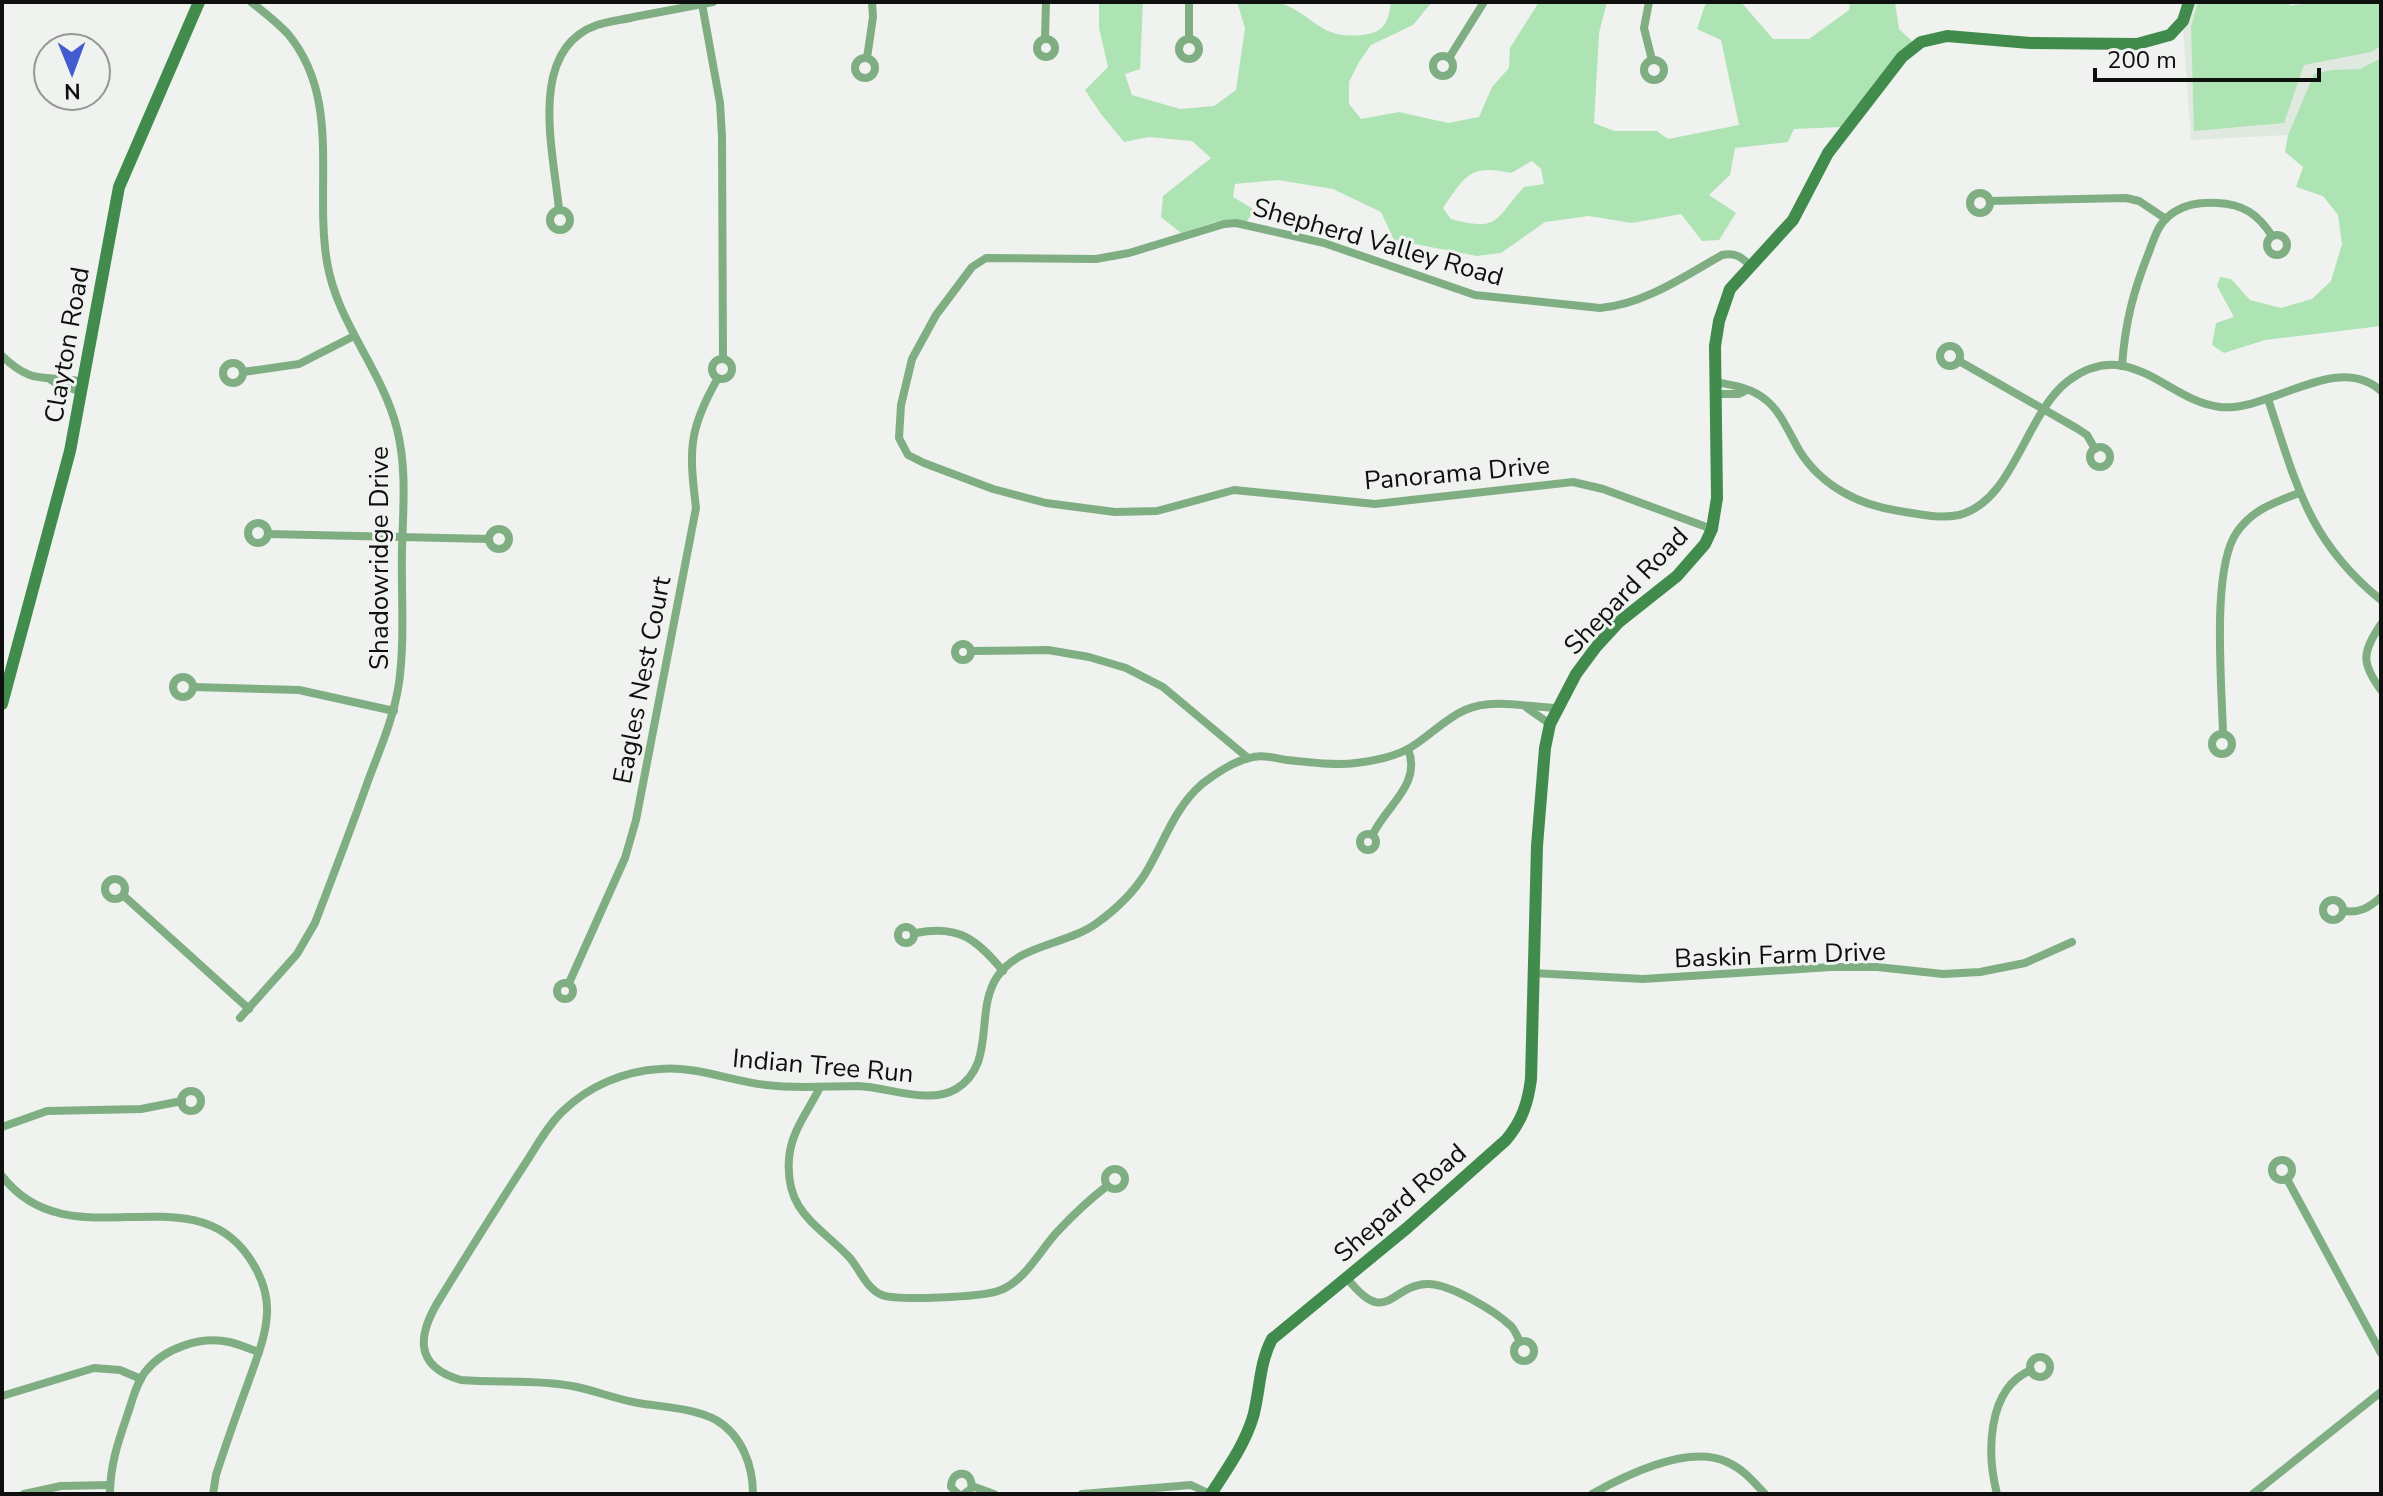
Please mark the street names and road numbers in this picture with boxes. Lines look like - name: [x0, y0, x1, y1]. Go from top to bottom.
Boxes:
- street label: Shepherd Valley Road: [1249, 189, 1507, 295]
- street label: Clayton Road: [36, 264, 98, 426]
- street label: Shadowridge Drive: [362, 446, 397, 670]
- street label: Panorama Drive: [1363, 447, 1551, 499]
- street label: Shepard Road: [1556, 519, 1696, 663]
- street label: Eagles Nest Court: [605, 572, 679, 787]
- street label: Baskin Farm Drive: [1674, 934, 1886, 976]
- street label: Indian Tree Run: [731, 1041, 915, 1091]
- street label: Shepard Road: [1326, 1136, 1474, 1270]

